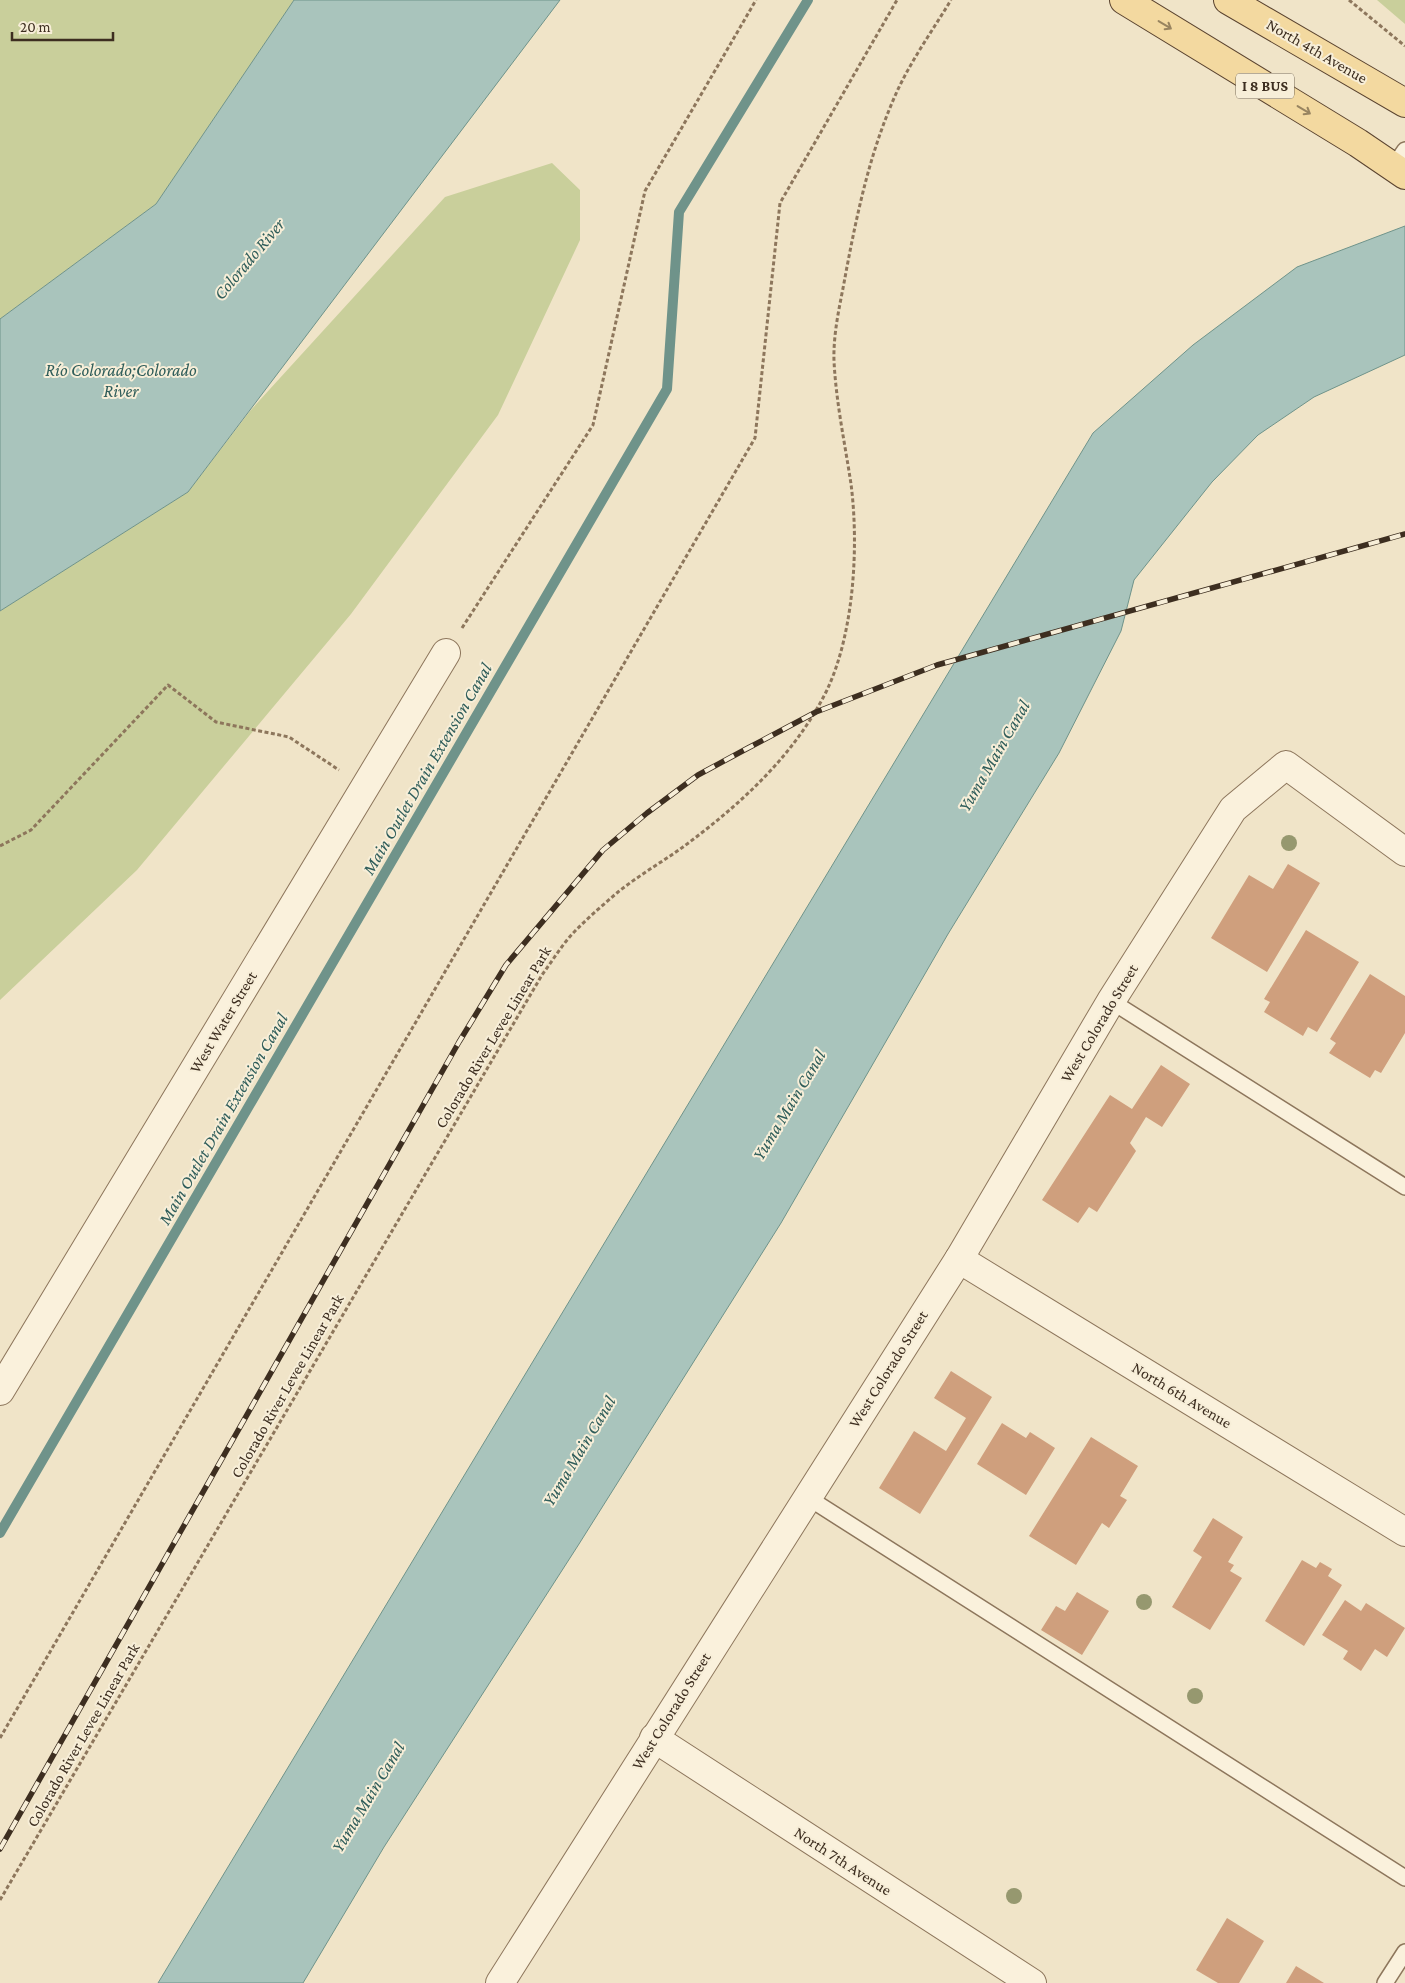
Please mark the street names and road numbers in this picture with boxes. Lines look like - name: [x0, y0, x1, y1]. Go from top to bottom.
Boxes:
- street label: North 4th Avenue: [1264, 15, 1370, 87]
- road number: I 8 BUS: [1236, 74, 1294, 98]
- street label: Colorado River Levee Linear Park: [432, 943, 554, 1131]
- street label: West Colorado Street: [1057, 960, 1141, 1085]
- street label: West Water Street: [186, 968, 260, 1076]
- street label: Colorado River Levee Linear Park: [227, 1291, 347, 1481]
- street label: West Colorado Street: [845, 1307, 931, 1431]
- street label: North 6th Avenue: [1129, 1359, 1235, 1431]
- street label: Colorado River Levee Linear Park: [23, 1640, 143, 1830]
- street label: West Colorado Street: [628, 1649, 714, 1773]
- street label: North 7th Avenue: [791, 1823, 895, 1899]

